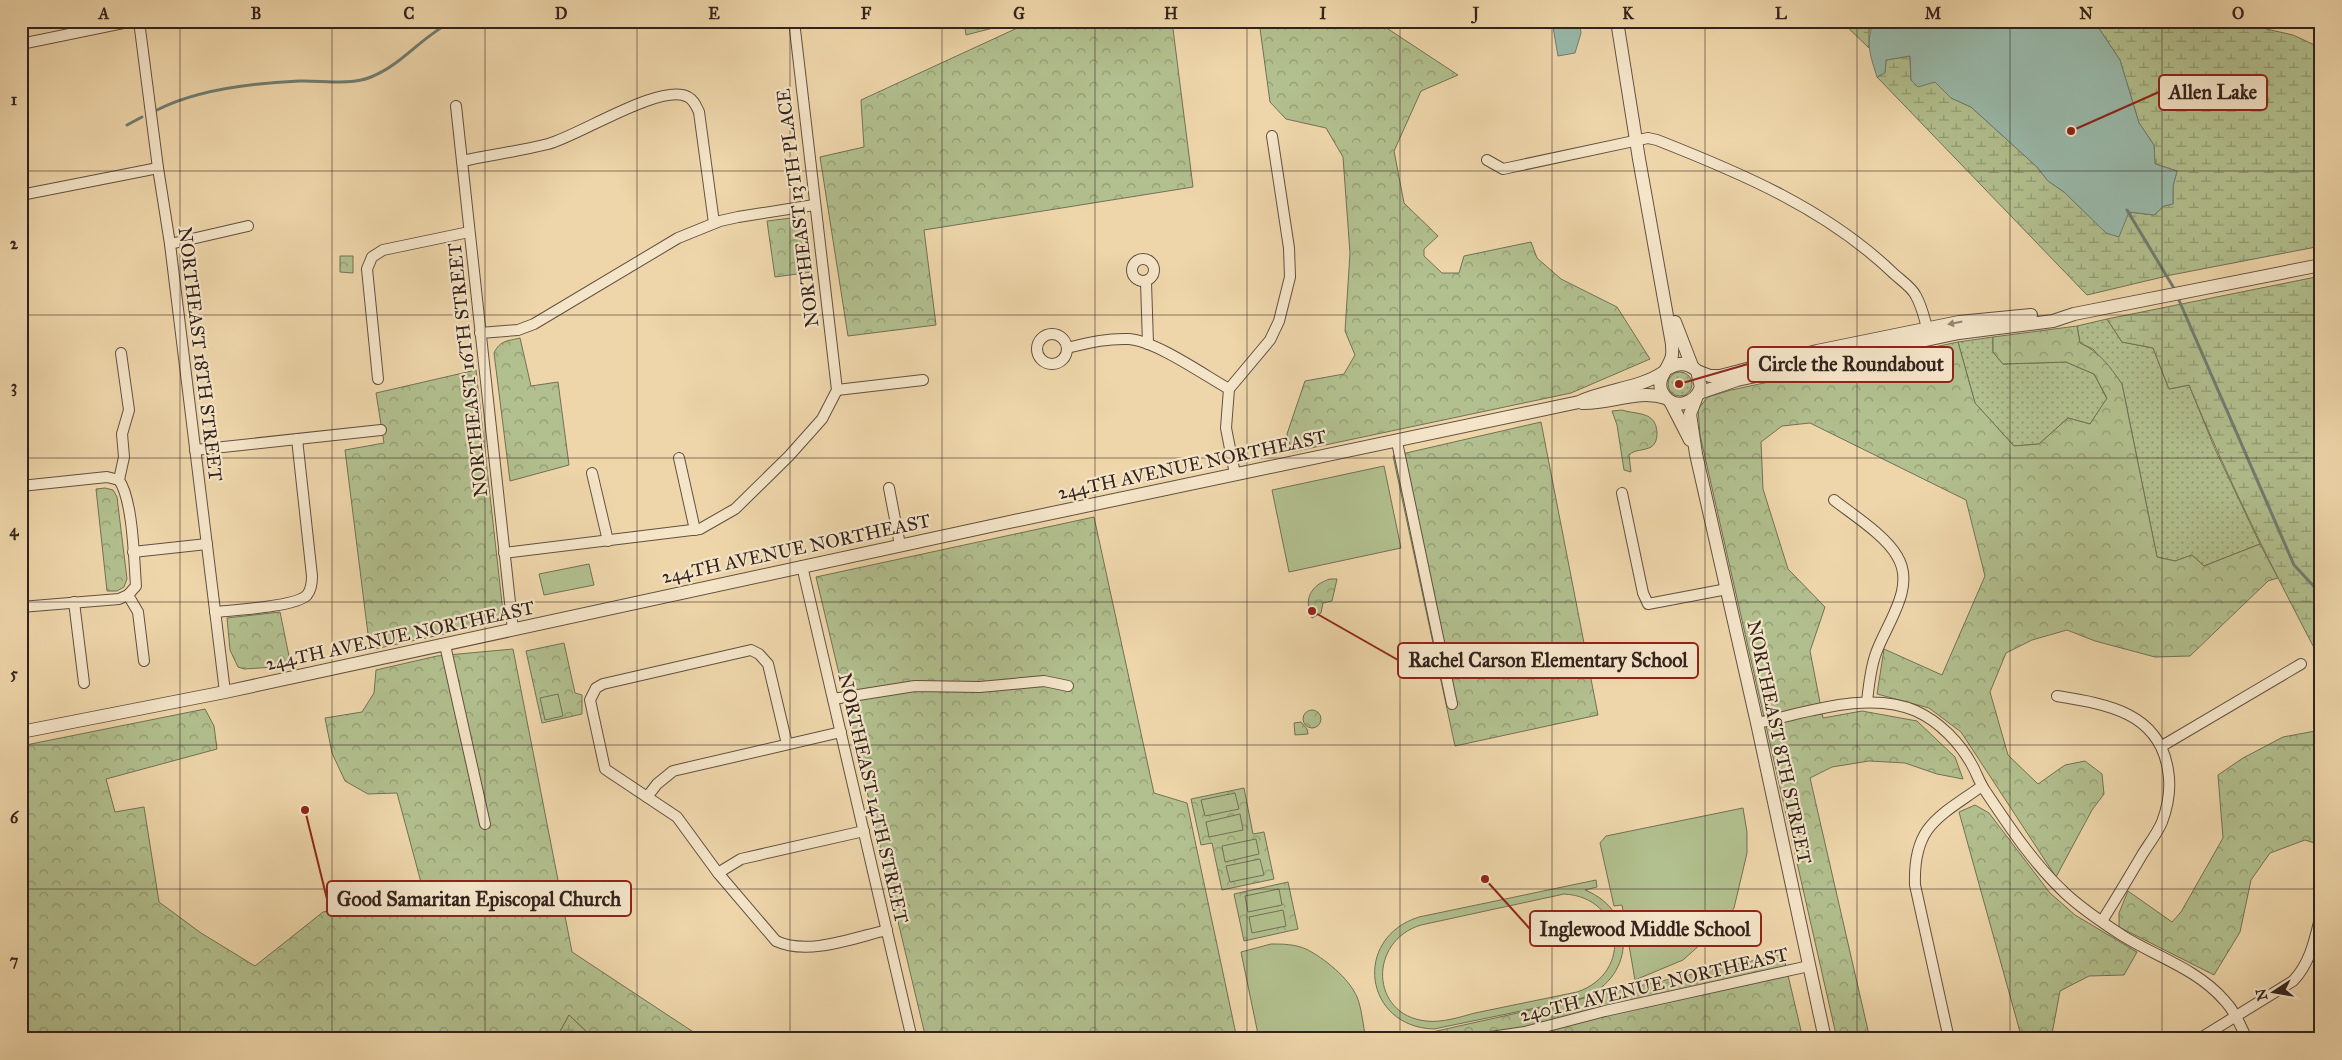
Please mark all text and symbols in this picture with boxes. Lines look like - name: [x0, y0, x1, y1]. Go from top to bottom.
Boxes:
- text: A: [98, 4, 110, 23]
- text: B: [251, 4, 261, 23]
- text: C: [404, 4, 415, 23]
- text: D: [555, 4, 568, 23]
- text: E: [708, 4, 720, 23]
- text: F: [861, 4, 872, 23]
- text: G: [1013, 4, 1025, 23]
- text: H: [1164, 4, 1178, 23]
- text: I: [1320, 4, 1327, 23]
- text: J: [1471, 4, 1480, 24]
- text: K: [1622, 4, 1634, 23]
- text: L: [1775, 4, 1787, 23]
- text: M: [1925, 4, 1942, 23]
- text: N: [2079, 4, 2093, 23]
- text: O: [2232, 4, 2244, 23]
- callout: Allen Lake: [2159, 75, 2267, 110]
- text: Allen Lake: [2167, 80, 2258, 104]
- street label: NORTHEAST 13TH PLACE: [771, 87, 824, 329]
- text: 1: [11, 90, 18, 109]
- street label: NORTHEAST 18TH STREET: [173, 226, 228, 482]
- text: 2: [10, 234, 19, 253]
- street label: NORTHEAST 16TH STREET: [443, 242, 492, 498]
- one-way arrow: [1947, 319, 1963, 327]
- callout: Circle the Roundabout: [1748, 347, 1953, 382]
- text: Circle the Roundabout: [1758, 352, 1945, 376]
- text: 3: [11, 377, 17, 397]
- street label: 244TH AVENUE NORTHEAST: [1056, 425, 1329, 504]
- street label: 244TH AVENUE NORTHEAST: [660, 509, 933, 588]
- text: 4: [10, 521, 20, 541]
- street label: 244TH AVENUE NORTHEAST: [264, 596, 537, 675]
- street label: NORTHEAST 8TH STREET: [1742, 618, 1817, 866]
- callout: Rachel Carson Elementary School: [1398, 643, 1698, 678]
- text: Rachel Carson Elementary School: [1408, 648, 1688, 673]
- text: 5: [10, 664, 18, 683]
- street label: NORTHEAST 14TH STREET: [833, 671, 914, 926]
- text: 6: [10, 808, 19, 827]
- callout: Good Samaritan Episcopal Church: [327, 881, 631, 916]
- text: Good Samaritan Episcopal Church: [337, 887, 622, 912]
- callout: Inglewood Middle School: [1530, 911, 1761, 946]
- text: Inglewood Middle School: [1539, 917, 1751, 942]
- street label: 240TH AVENUE NORTHEAST: [1518, 942, 1791, 1027]
- text: 7: [10, 951, 19, 970]
- north arrow: [2250, 968, 2300, 1018]
- text: N: [2252, 987, 2271, 1002]

